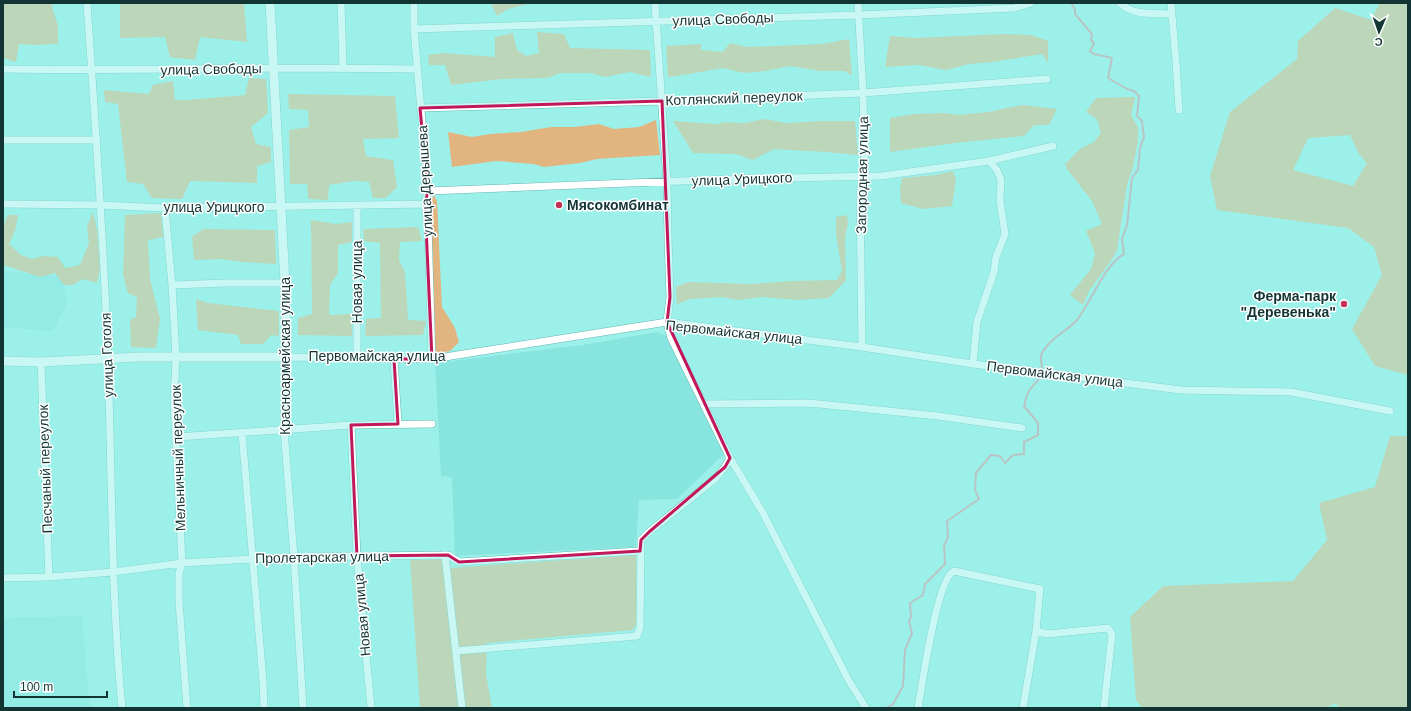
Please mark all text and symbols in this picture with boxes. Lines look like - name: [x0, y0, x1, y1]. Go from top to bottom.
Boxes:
- street label: улица Свободы: [672, 9, 774, 29]
- north arrow: [1359, 12, 1399, 52]
- text: С: [1374, 36, 1383, 48]
- street label: улица Свободы: [160, 60, 262, 78]
- street label: Котлянский переулок: [665, 88, 804, 108]
- street label: Загородная улица: [853, 116, 871, 234]
- street label: улица Дерышева: [414, 125, 436, 237]
- street label: улица Урицкого: [691, 169, 793, 189]
- place label: Мясокомбинат: [567, 197, 669, 213]
- street label: улица Урицкого: [164, 199, 265, 215]
- marker: Мясокомбинат: [554, 200, 564, 210]
- street label: Новая улица: [349, 240, 365, 323]
- street label: Красноармейская улица: [277, 277, 293, 435]
- place label: Ферма-парк "Деревенька": [1240, 288, 1337, 320]
- marker: Ферма-парк "Деревенька": [1339, 299, 1349, 309]
- street label: улица Гоголя: [98, 312, 116, 398]
- street label: Первомайская улица: [665, 317, 803, 347]
- street label: Первомайская улица: [308, 348, 446, 364]
- street label: Первомайская улица: [986, 358, 1124, 390]
- street label: Мельничный переулок: [167, 384, 189, 532]
- street label: Песчаный переулок: [35, 403, 55, 534]
- street label: Пролетарская улица: [255, 548, 389, 566]
- street label: Новая улица: [350, 573, 374, 657]
- scale bar: [14, 673, 107, 699]
- text: 100 m: [20, 680, 53, 694]

